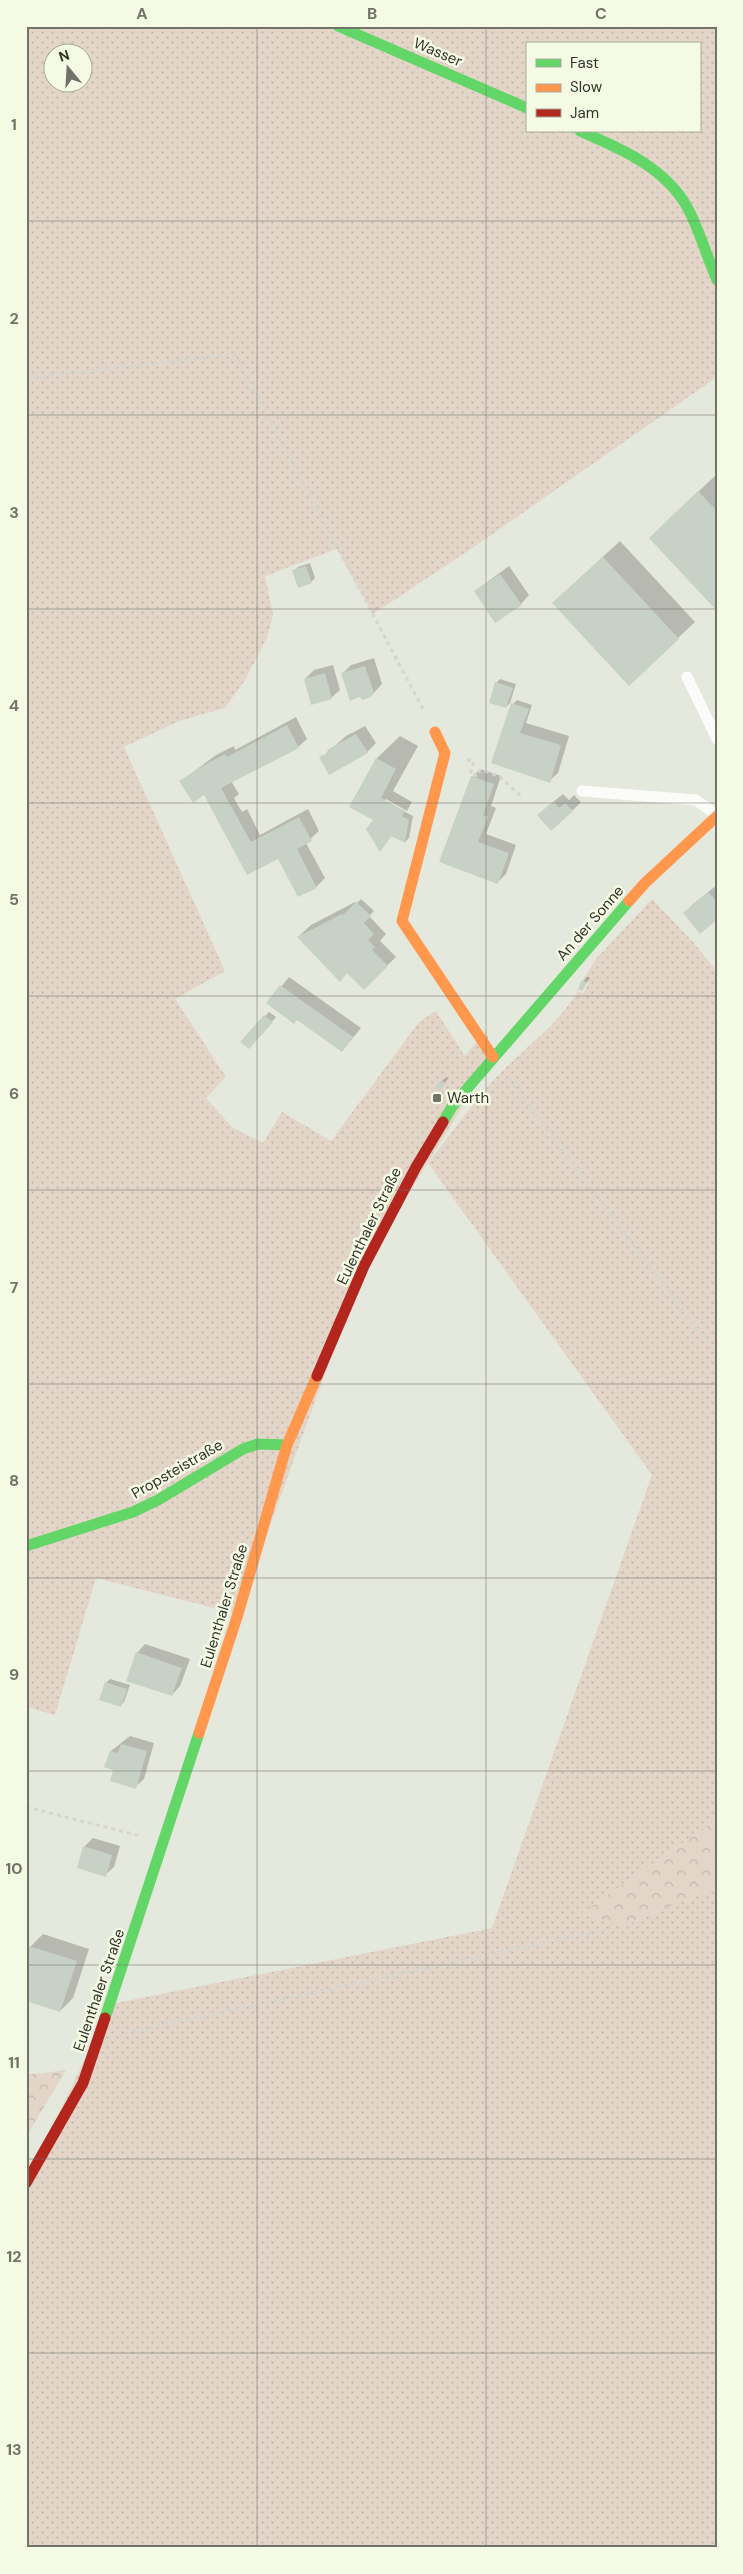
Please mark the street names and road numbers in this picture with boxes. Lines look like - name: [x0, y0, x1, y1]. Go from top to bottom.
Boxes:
- street label: Wasser: [411, 33, 466, 71]
- street label: An der Sonne: [552, 881, 628, 965]
- street label: Eulenthaler Straße: [332, 1164, 406, 1288]
- street label: Propsteistraße: [128, 1435, 226, 1503]
- street label: Eulenthaler Straße: [196, 1542, 252, 1670]
- street label: Eulenthaler Straße: [69, 1926, 129, 2054]

